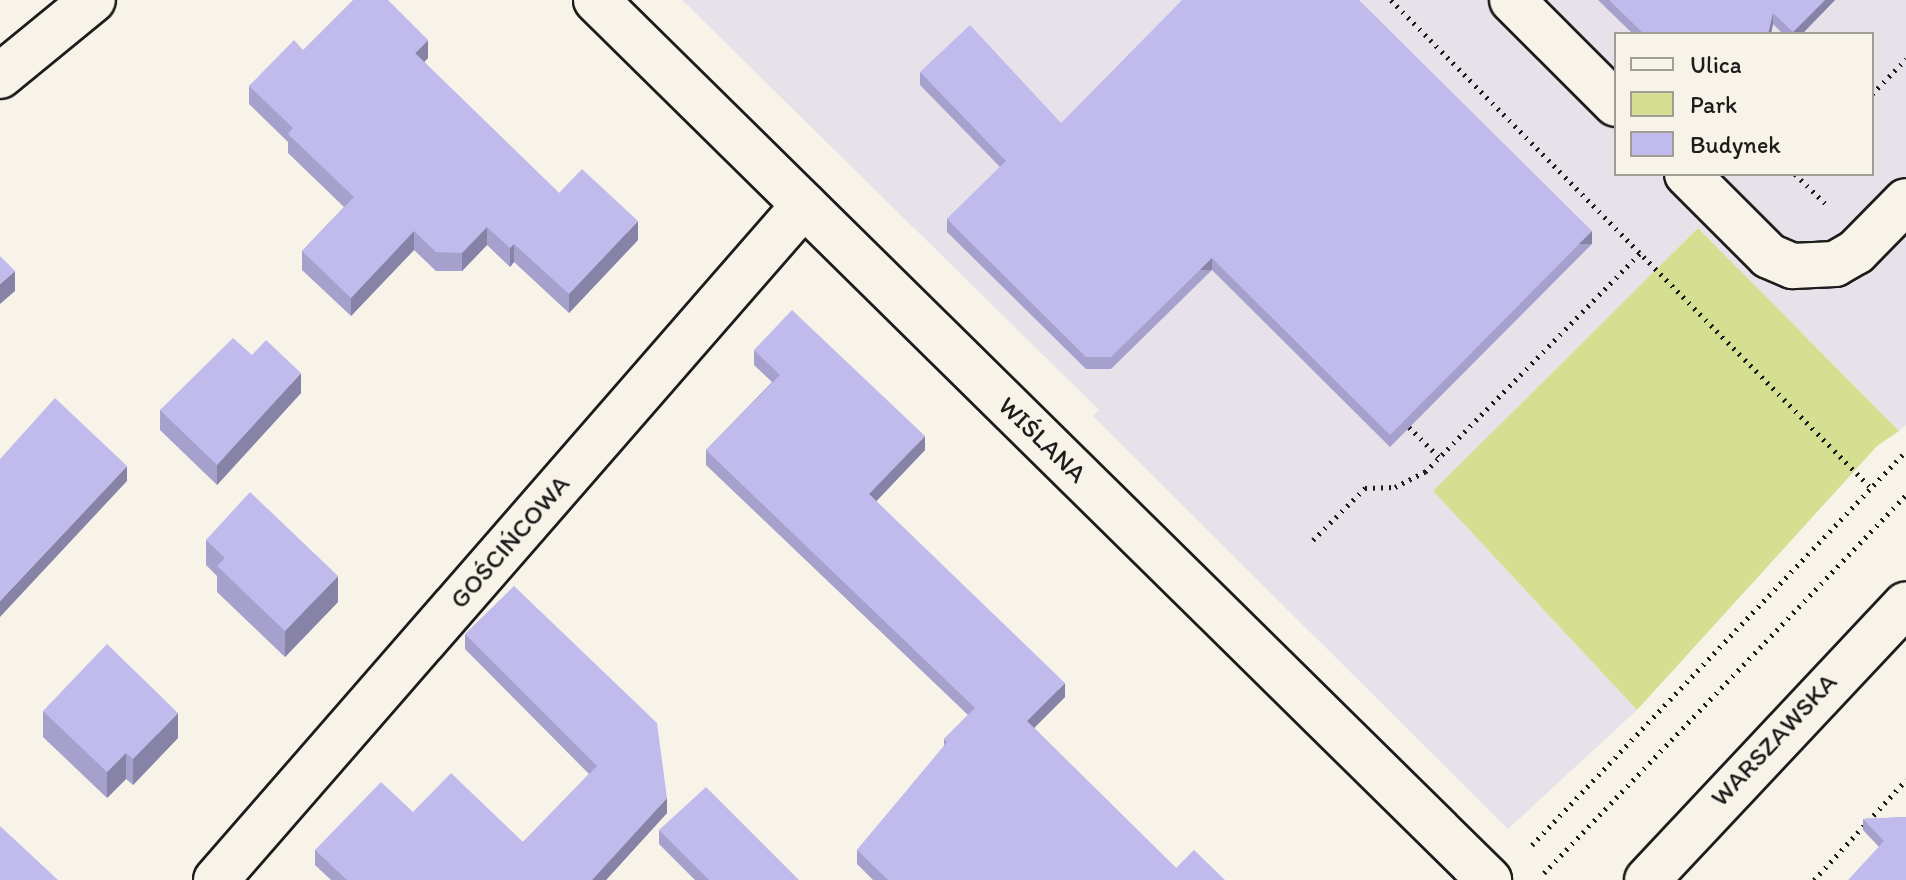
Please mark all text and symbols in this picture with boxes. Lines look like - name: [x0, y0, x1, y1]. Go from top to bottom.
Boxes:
- legend: [1614, 32, 1874, 176]
- text: Ulica: [1690, 50, 1742, 79]
- text: Park: [1690, 90, 1737, 119]
- text: Budynek: [1690, 130, 1781, 159]
- street label: WIŚLANA: [991, 390, 1093, 490]
- street label: GOŚCIŃCOWA: [444, 469, 576, 615]
- street label: WARSZAWSKA: [1704, 667, 1844, 813]

